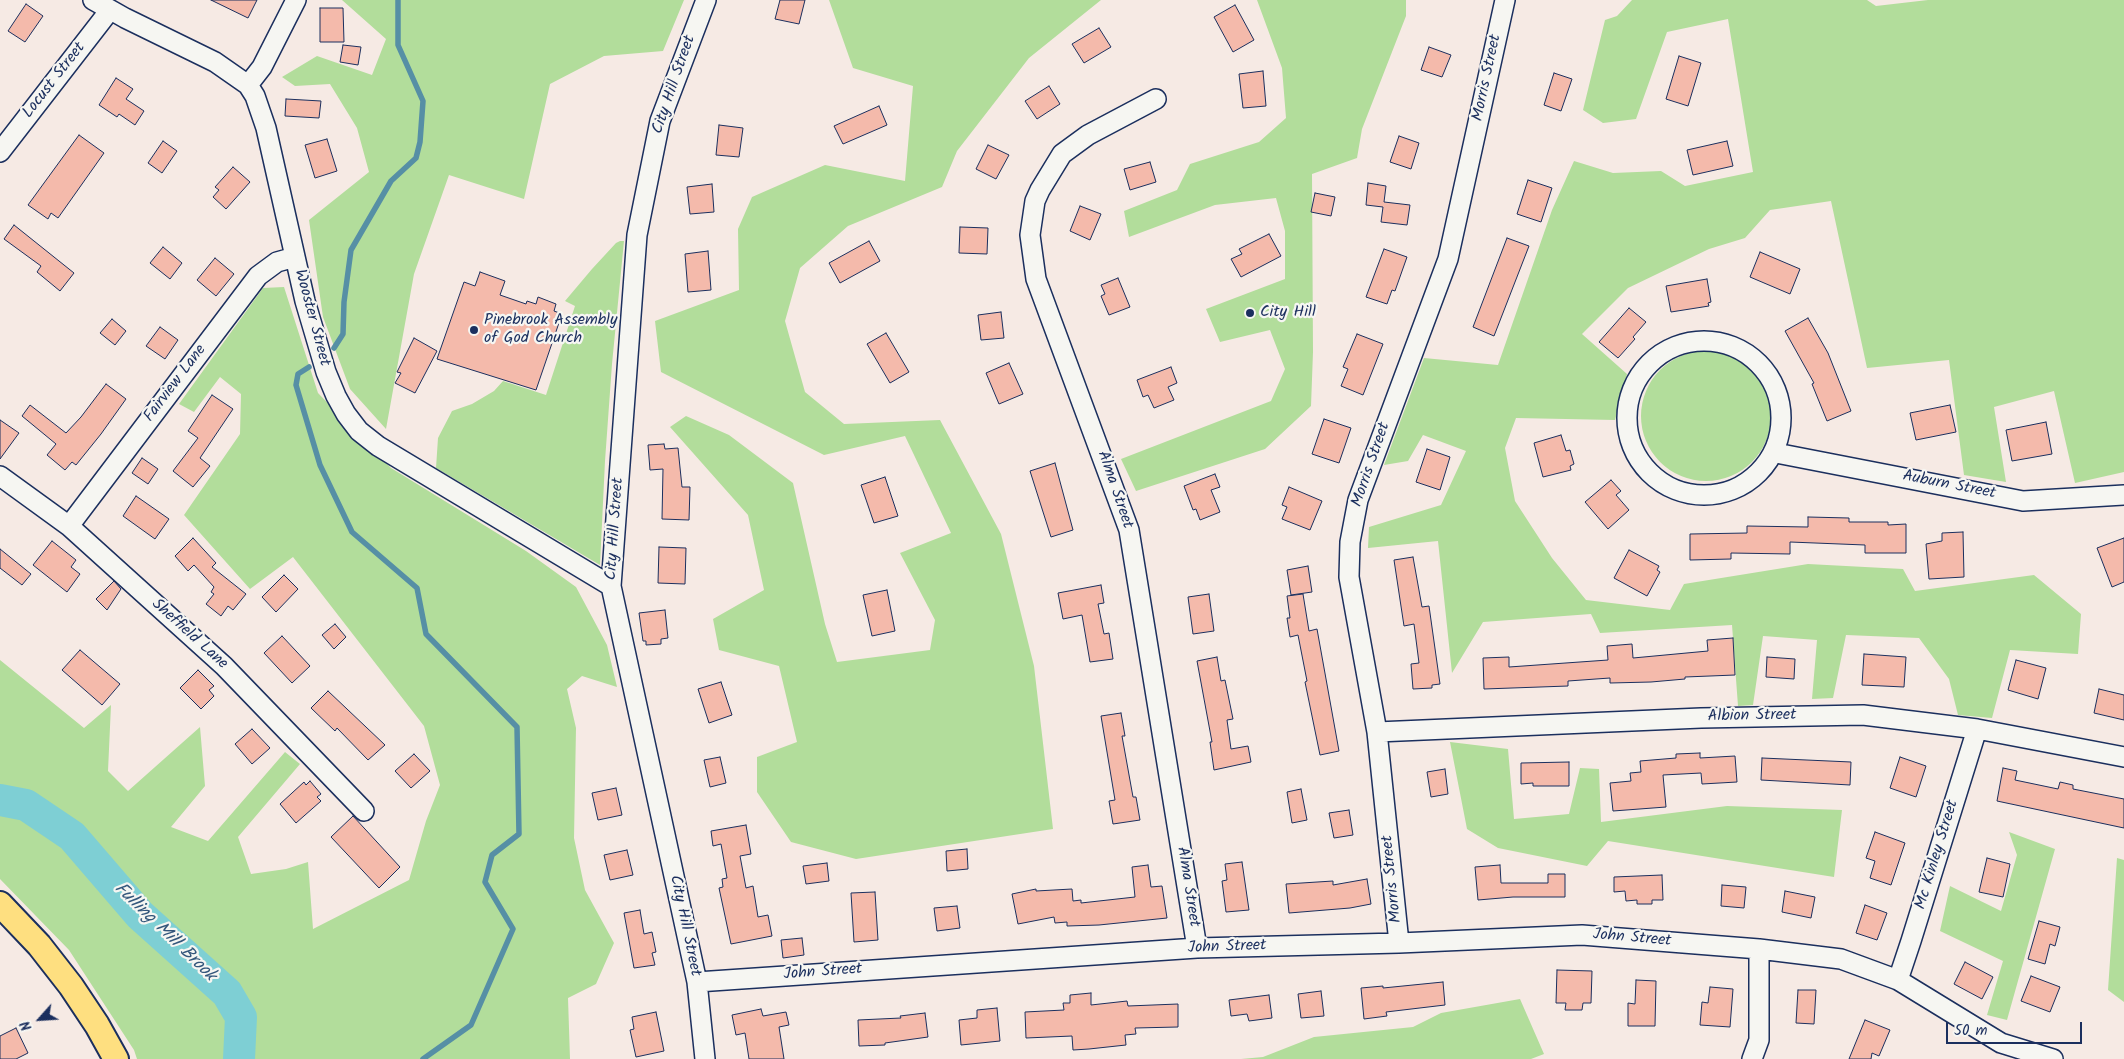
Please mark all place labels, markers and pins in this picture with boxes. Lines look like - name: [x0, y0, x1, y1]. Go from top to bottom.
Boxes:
- place label: City Hill: [1260, 303, 1316, 323]
- marker: City Hill: [1244, 307, 1256, 319]
- place label: Pinebrook Assembly of God Church: [484, 311, 617, 349]
- marker: Pinebrook Assembly of God Church: [468, 324, 480, 336]

